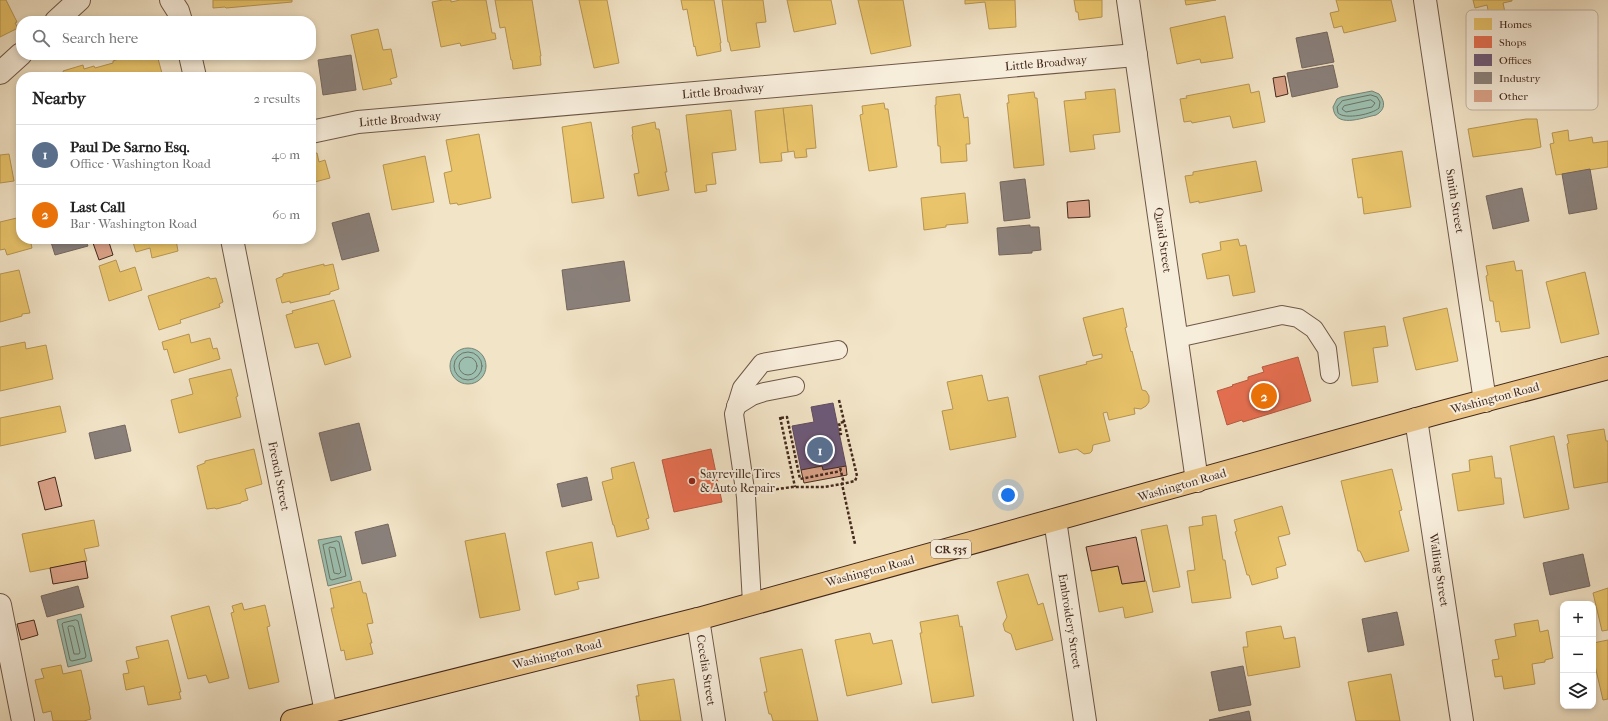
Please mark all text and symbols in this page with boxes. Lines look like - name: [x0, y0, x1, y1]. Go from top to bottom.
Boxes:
- legend: [1466, 10, 1598, 110]
- search box: [16, 16, 316, 60]
- text: Homes: [1499, 18, 1532, 31]
- icon: search: [30, 27, 52, 49]
- text: Search here: [62, 29, 138, 47]
- text: Shops: [1499, 36, 1526, 49]
- street label: Little Broadway: [1004, 52, 1088, 74]
- text: Offices: [1499, 54, 1532, 67]
- text: Industry: [1499, 72, 1541, 85]
- street label: Little Broadway: [681, 80, 765, 102]
- text: Nearby: [32, 88, 86, 108]
- text: Other: [1499, 90, 1528, 103]
- text: 2 results: [254, 91, 300, 106]
- street label: Little Broadway: [358, 108, 442, 130]
- text: Paul De Sarno Esq.: [70, 138, 190, 156]
- text: 1: [43, 147, 47, 162]
- text: 40 m: [272, 147, 300, 162]
- text: Office · Washington Road: [70, 156, 211, 171]
- street label: Smith Street: [1443, 168, 1467, 235]
- text: Last Call: [70, 198, 125, 216]
- street label: Quaid Street: [1151, 206, 1175, 274]
- text: 2: [42, 207, 48, 222]
- text: 60 m: [272, 207, 300, 222]
- text: Bar · Washington Road: [70, 216, 197, 231]
- street label: Washington Road: [1448, 379, 1541, 417]
- pin: 2: [1251, 381, 1277, 411]
- pin: 1: [807, 435, 833, 465]
- street label: French Street: [265, 440, 293, 513]
- street label: Washington Road: [1135, 466, 1228, 505]
- place label: Sayreville Tires & Auto Repair: [700, 467, 781, 495]
- marker: Sayreville Tires & Auto Repair: [687, 476, 697, 486]
- your location: [998, 485, 1018, 505]
- street label: Walling Street: [1426, 531, 1452, 608]
- road number: CR 535: [931, 540, 971, 558]
- street label: Washington Road: [823, 552, 916, 590]
- street label: Embroidery Street: [1056, 572, 1085, 670]
- map controls: [1560, 601, 1596, 709]
- button: +: [1560, 601, 1596, 637]
- street label: Cecelia Street: [693, 633, 719, 707]
- street label: Washington Road: [510, 636, 603, 672]
- button: −: [1560, 637, 1596, 673]
- button: layers: [1560, 673, 1596, 709]

